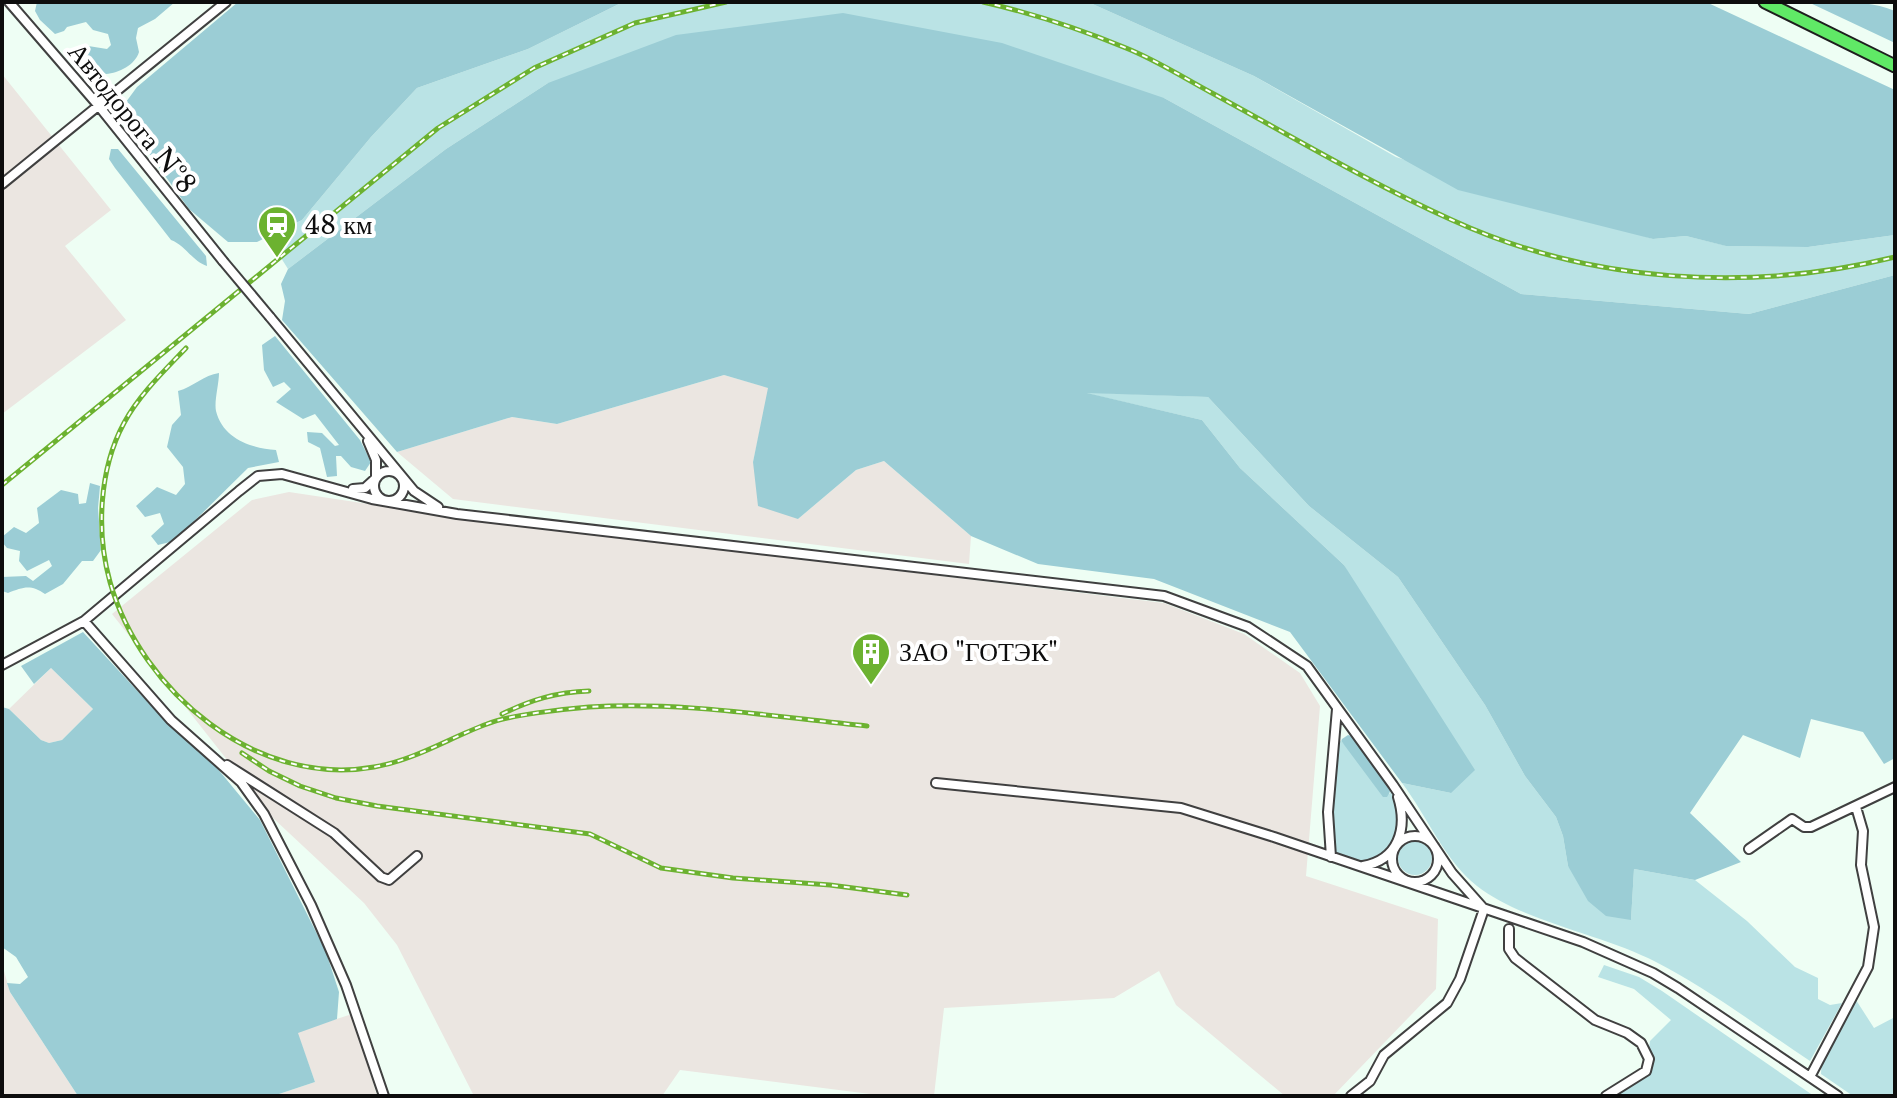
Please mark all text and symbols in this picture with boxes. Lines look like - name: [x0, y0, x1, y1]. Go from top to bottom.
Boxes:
- street label: Автодорога №8: [61, 36, 203, 200]
- station icon: 48 км: [256, 204, 298, 259]
- place label: 48 км: [305, 209, 373, 241]
- building icon: ЗАО "ГОТЭК": [850, 631, 892, 686]
- place label: ЗАО "ГОТЭК": [899, 636, 1058, 668]

